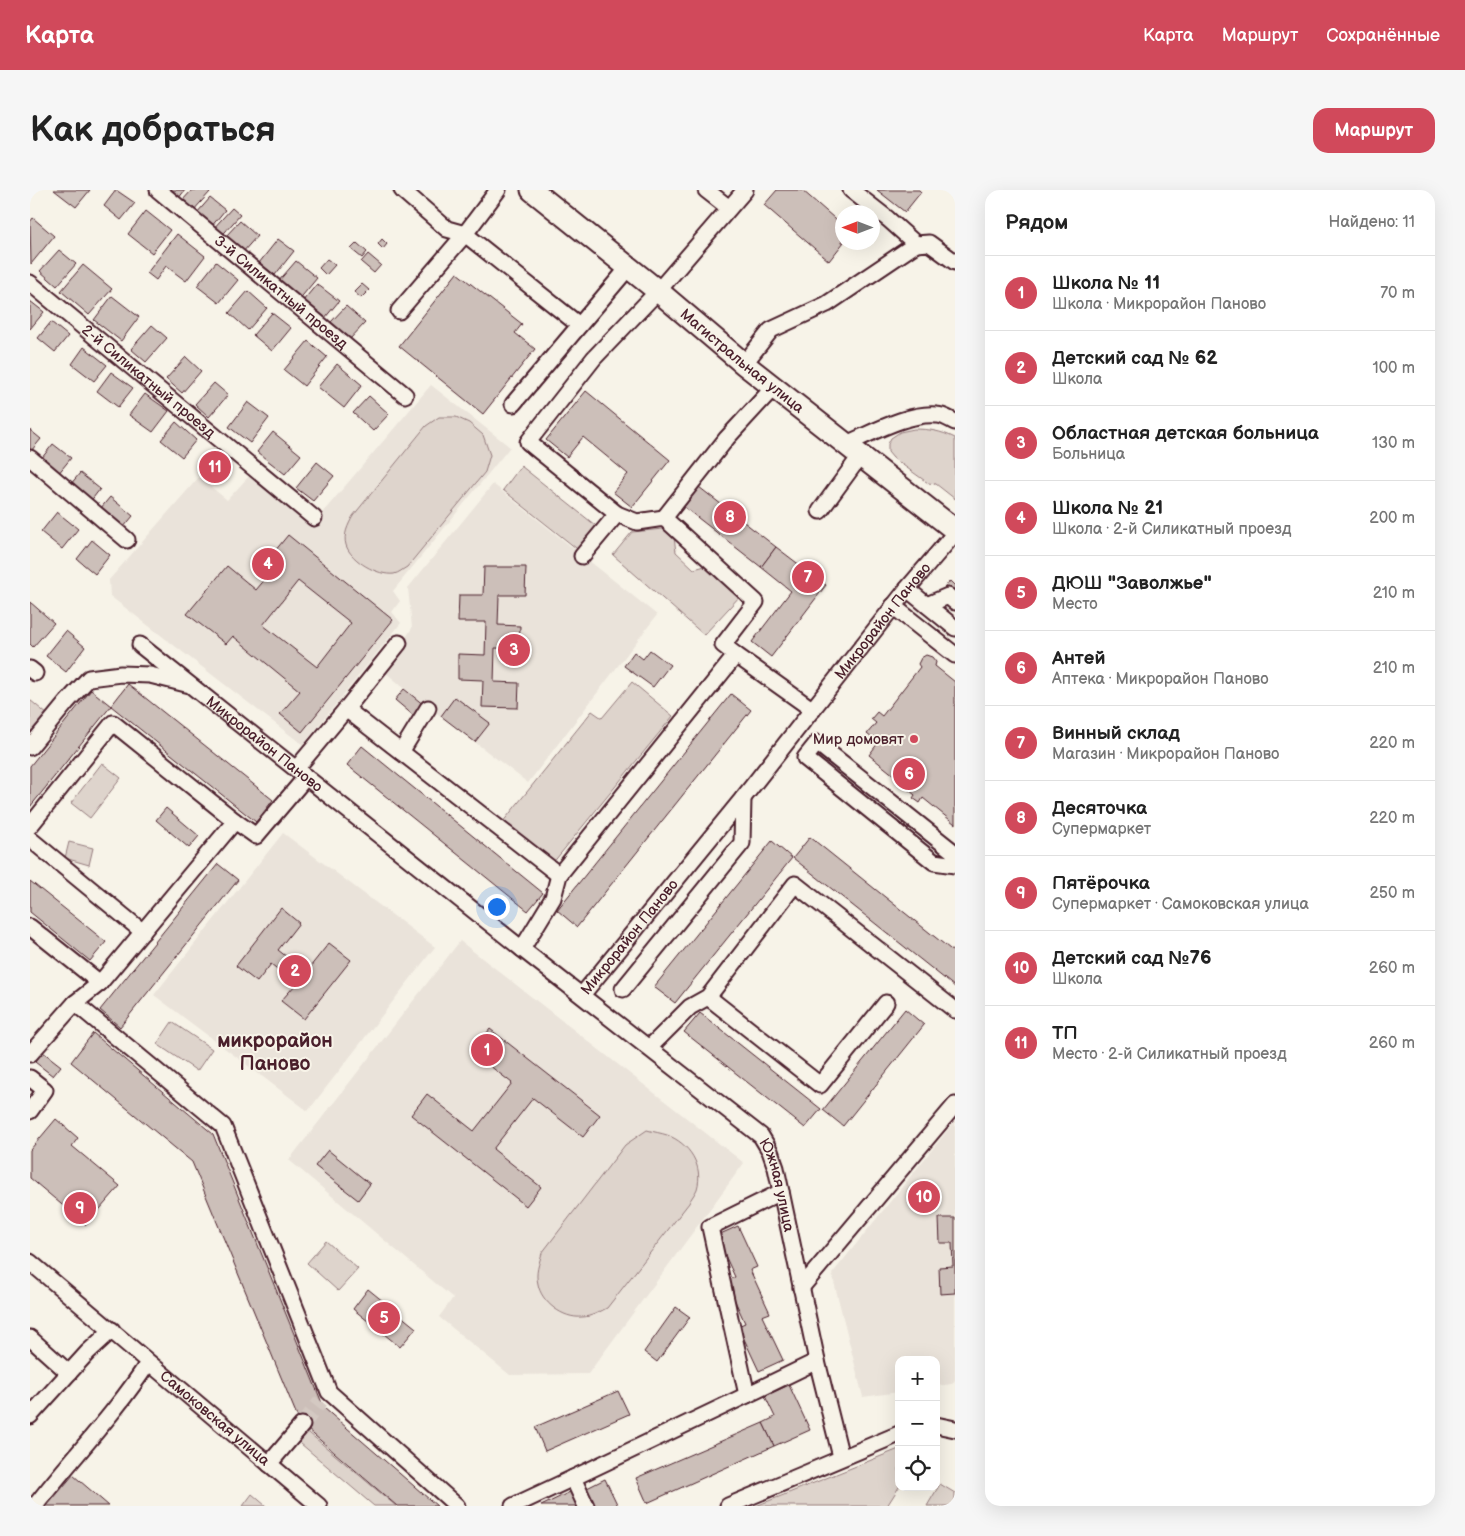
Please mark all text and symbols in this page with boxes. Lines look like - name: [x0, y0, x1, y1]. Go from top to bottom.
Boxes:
- text: Карта: [25, 21, 94, 50]
- text: Карта: [1143, 25, 1194, 46]
- text: Маршрут: [1222, 25, 1298, 46]
- text: Сохранённые: [1326, 25, 1440, 46]
- button: Маршрут: [1313, 108, 1435, 153]
- text: Как добраться: [30, 109, 276, 152]
- north arrow: [835, 205, 880, 250]
- text: Рядом: [1005, 210, 1068, 235]
- text: Найдено: 11: [1329, 213, 1415, 232]
- street label: 3-й Силикатный проезд: [210, 231, 352, 353]
- text: Школа № 11: [1052, 272, 1160, 295]
- text: 1: [1018, 284, 1024, 303]
- text: 70 m: [1380, 284, 1415, 303]
- text: Школа · Микрорайон Паново: [1052, 295, 1266, 314]
- street label: Магистральная улица: [676, 305, 808, 417]
- street label: 2-й Силикатный проезд: [78, 320, 219, 442]
- text: Детский сад № 62: [1052, 347, 1218, 370]
- text: 2: [1016, 359, 1026, 378]
- text: 100 m: [1372, 359, 1415, 378]
- text: Школа: [1052, 370, 1102, 389]
- text: Областная детская больница: [1052, 422, 1319, 445]
- text: 3: [1016, 434, 1026, 453]
- text: 130 m: [1372, 434, 1415, 453]
- text: Больница: [1052, 445, 1125, 464]
- pin: 11: [199, 448, 231, 486]
- text: Школа № 21: [1052, 497, 1163, 520]
- pin: 8: [714, 498, 746, 536]
- text: 4: [1016, 509, 1026, 528]
- text: 200 m: [1369, 509, 1415, 528]
- text: Школа · 2-й Силикатный проезд: [1052, 520, 1292, 539]
- pin: 4: [252, 545, 284, 583]
- pin: 7: [792, 558, 824, 596]
- street label: Микрорайон Паново: [830, 559, 935, 683]
- text: ДЮШ "Заволжье": [1052, 572, 1212, 595]
- text: 5: [1016, 584, 1026, 603]
- text: 210 m: [1373, 584, 1415, 603]
- text: Место: [1052, 595, 1098, 614]
- pin: 3: [498, 631, 530, 669]
- text: Антей: [1052, 647, 1105, 670]
- text: 6: [1016, 659, 1026, 678]
- text: 210 m: [1373, 659, 1415, 678]
- text: Аптека · Микрорайон Паново: [1052, 670, 1269, 689]
- street label: Микрорайон Паново: [202, 692, 327, 796]
- text: Винный склад: [1052, 722, 1180, 745]
- place label: Мир домовят: [813, 730, 904, 749]
- marker: Мир домовят: [908, 733, 920, 745]
- text: 7: [1017, 734, 1025, 753]
- text: 220 m: [1369, 734, 1415, 753]
- text: Магазин · Микрорайон Паново: [1052, 745, 1279, 764]
- pin: 6: [893, 755, 925, 793]
- text: Десяточка: [1052, 797, 1147, 820]
- text: 8: [1016, 809, 1026, 828]
- text: 220 m: [1369, 809, 1415, 828]
- text: Супермаркет: [1052, 820, 1151, 839]
- text: Пятёрочка: [1052, 872, 1150, 895]
- street label: Микрорайон Паново: [577, 875, 682, 999]
- text: 9: [1016, 884, 1026, 903]
- text: 250 m: [1369, 884, 1415, 903]
- your location: [484, 894, 510, 920]
- text: Супермаркет · Самоковская улица: [1052, 895, 1309, 914]
- text: Детский сад №76: [1052, 947, 1211, 970]
- pin: 2: [279, 952, 311, 990]
- text: 10: [1013, 959, 1029, 978]
- text: 260 m: [1369, 959, 1415, 978]
- text: Школа: [1052, 970, 1102, 989]
- text: ТП: [1052, 1022, 1078, 1045]
- district label: микрорайон Паново: [217, 1029, 333, 1076]
- pin: 1: [471, 1031, 503, 1069]
- text: 11: [1014, 1034, 1028, 1053]
- text: 260 m: [1369, 1034, 1415, 1053]
- text: Место · 2-й Силикатный проезд: [1052, 1045, 1287, 1064]
- street label: Южная улица: [755, 1135, 799, 1234]
- pin: 10: [908, 1178, 940, 1216]
- pin: 9: [64, 1189, 96, 1227]
- pin: 5: [368, 1299, 400, 1337]
- map controls: [895, 1356, 940, 1491]
- button: +: [895, 1356, 940, 1401]
- street label: Самоковская улица: [156, 1366, 274, 1470]
- button: −: [895, 1401, 940, 1446]
- button: locate: [895, 1446, 940, 1491]

